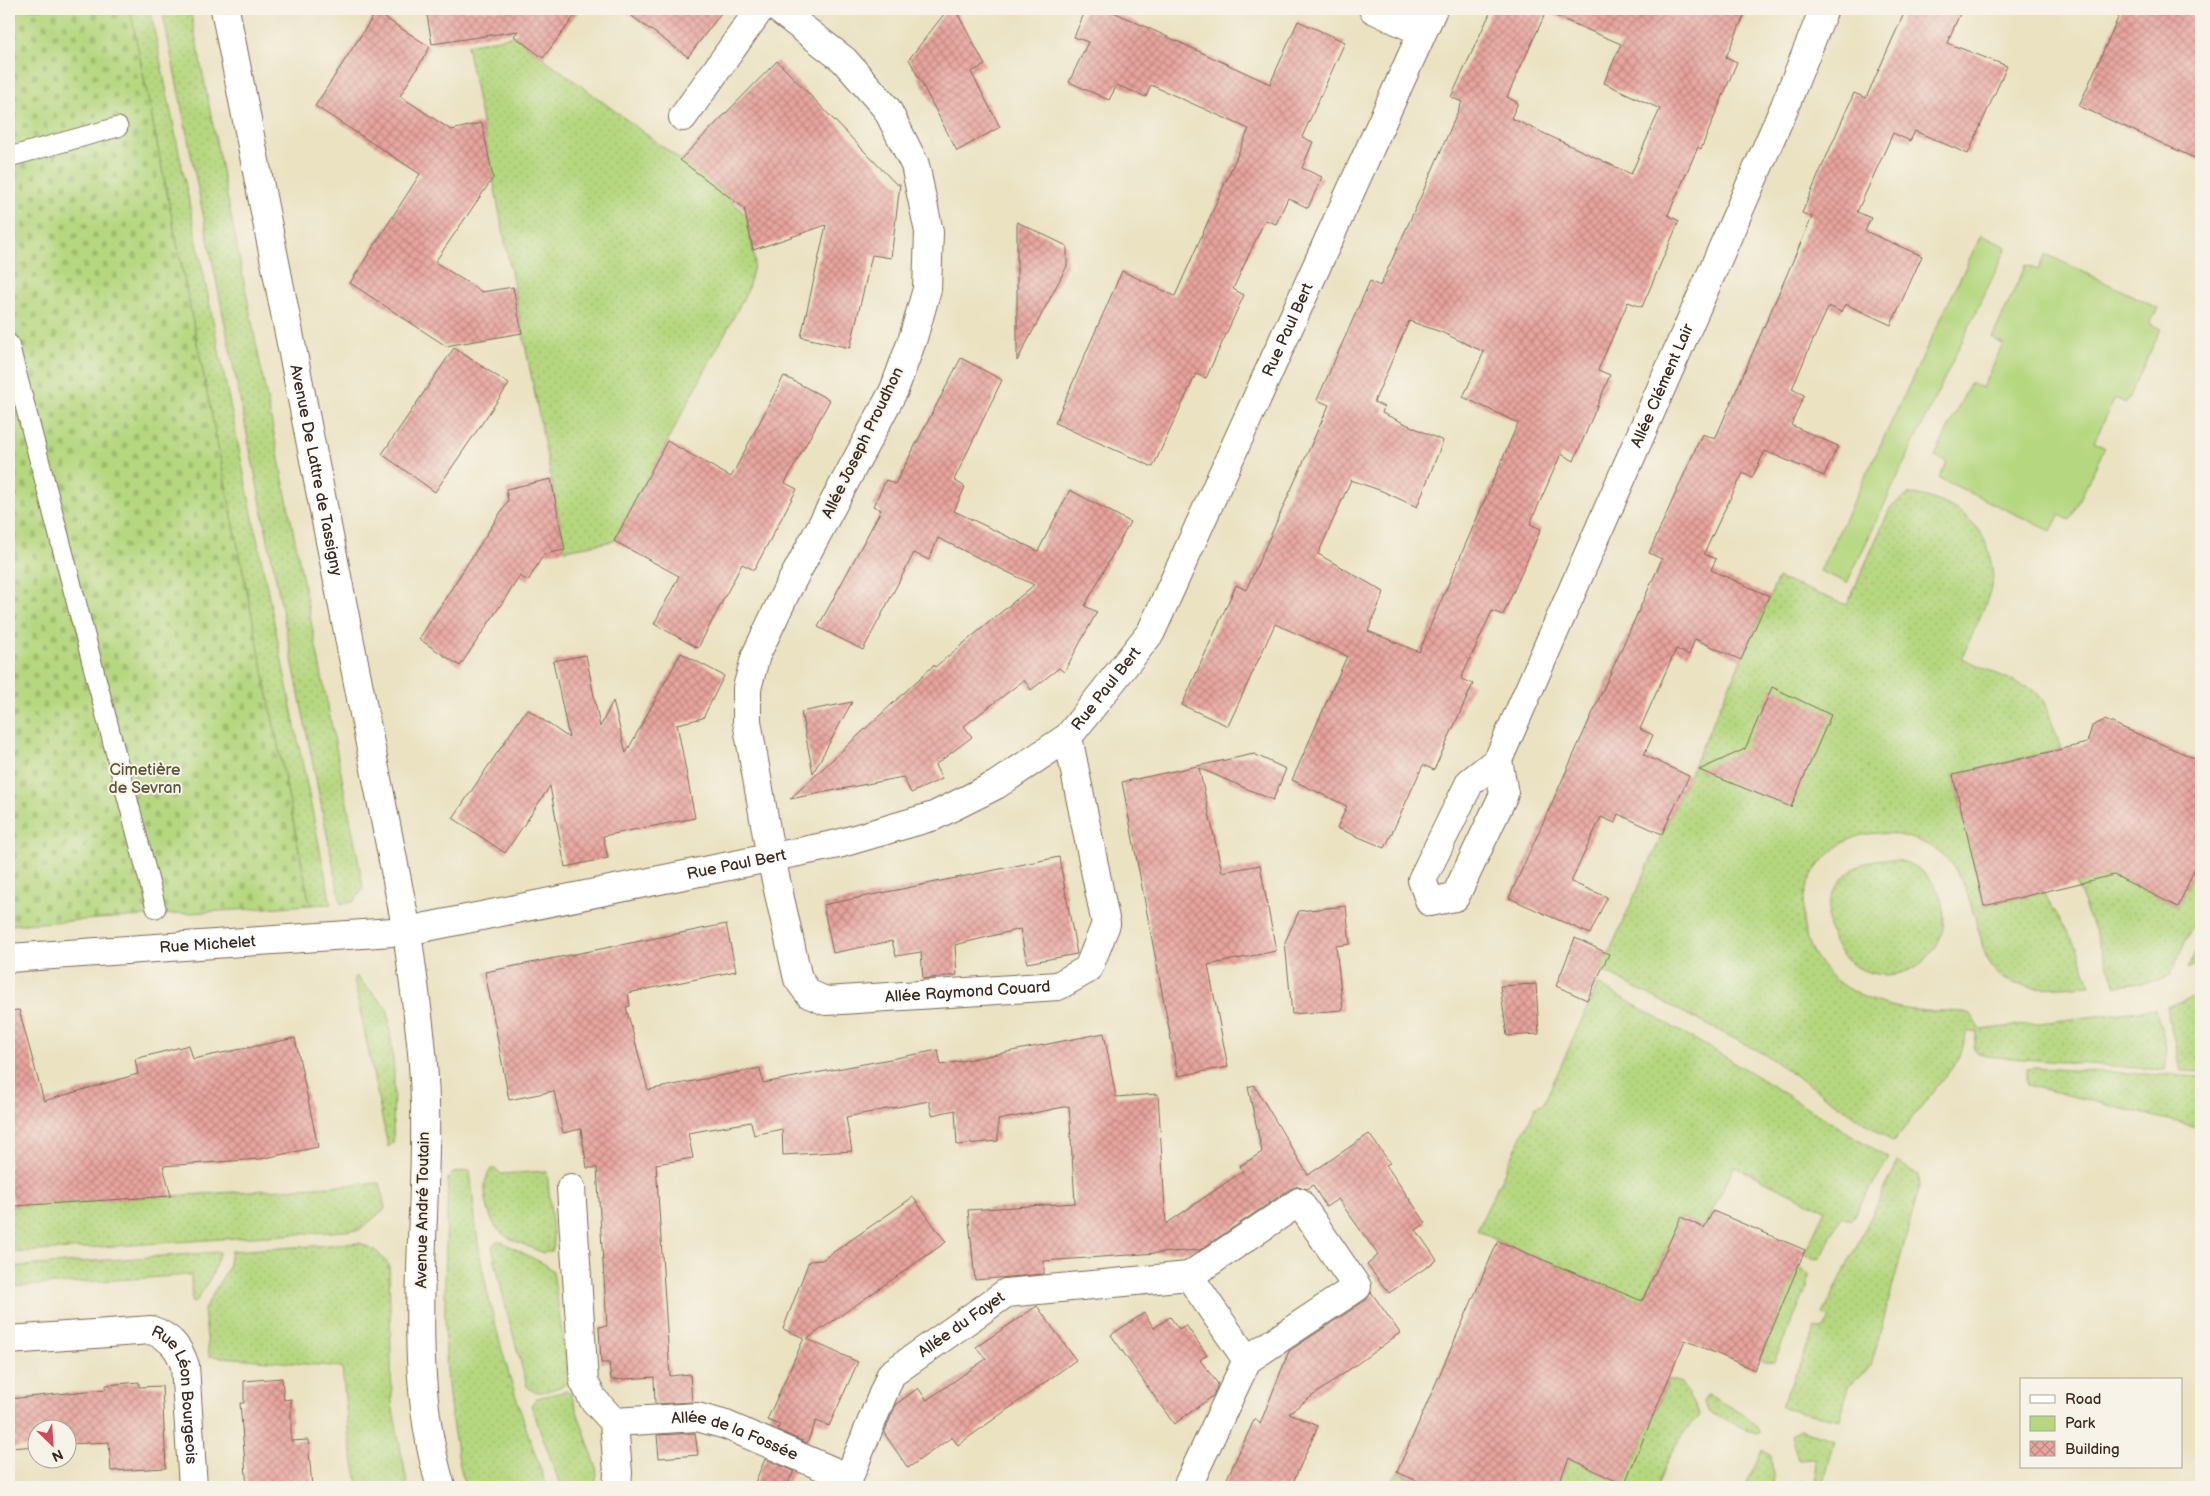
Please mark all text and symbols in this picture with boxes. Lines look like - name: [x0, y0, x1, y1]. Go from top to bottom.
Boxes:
- street label: Rue Paul Bert: [1258, 280, 1317, 380]
- street label: Allée Clément Lair: [1627, 321, 1698, 450]
- street label: Avenue De Lattre de Tassigny: [286, 363, 346, 578]
- street label: Allée Joseph Proudhon: [818, 364, 908, 522]
- street label: Rue Paul Bert: [1067, 643, 1145, 734]
- park label: Cimetière de Sevran: [109, 761, 181, 798]
- street label: Rue Paul Bert: [685, 845, 788, 884]
- street label: Rue Michelet: [159, 932, 256, 957]
- street label: Allée Raymond Couard: [884, 977, 1051, 1007]
- street label: Avenue André Toutain: [412, 1131, 434, 1289]
- street label: Allée du Fayet: [914, 1287, 1008, 1361]
- street label: Rue Léon Bourgeois: [148, 1322, 201, 1465]
- legend: [2020, 1378, 2182, 1468]
- text: Road: [2065, 1390, 2101, 1409]
- street label: Allée de la Fossée: [671, 1407, 801, 1465]
- text: Park: [2065, 1414, 2096, 1433]
- north arrow: [28, 1418, 78, 1468]
- text: Building: [2065, 1440, 2120, 1459]
- text: N: [49, 1445, 66, 1465]

